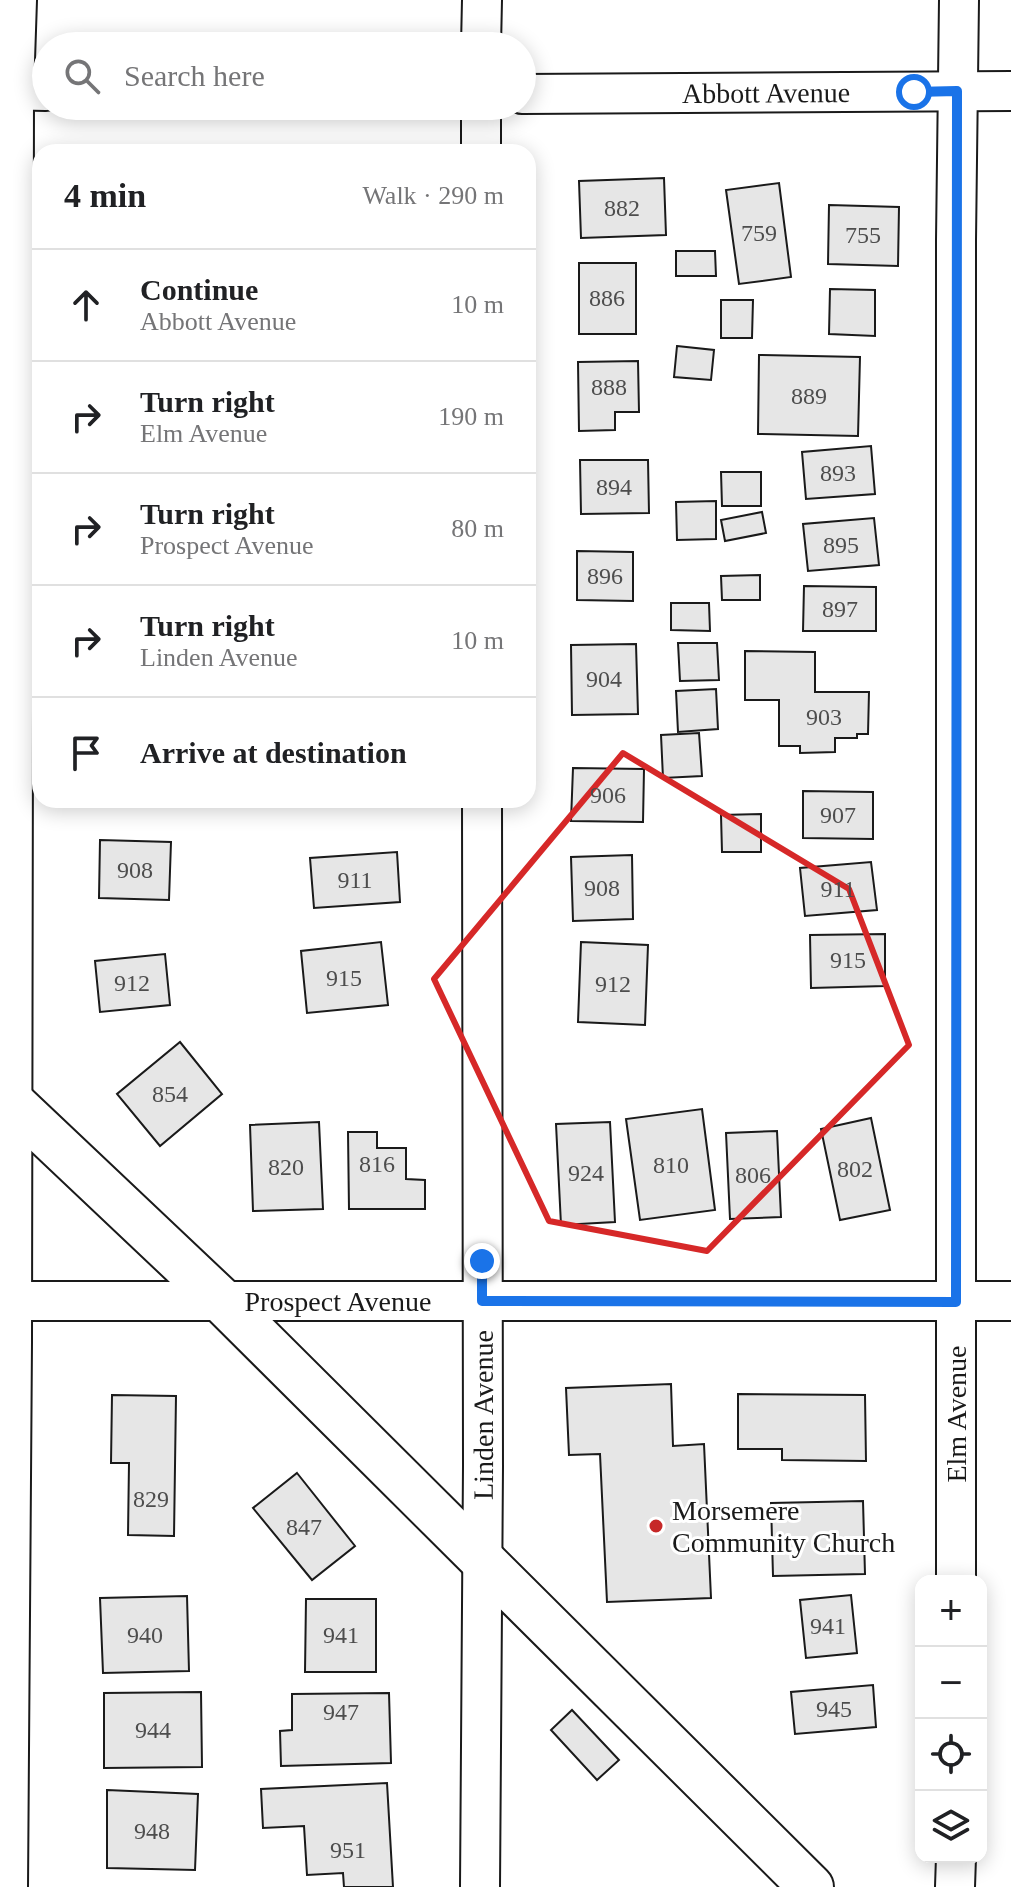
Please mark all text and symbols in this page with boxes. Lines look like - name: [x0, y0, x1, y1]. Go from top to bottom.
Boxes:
- search box: [32, 32, 536, 120]
- icon: search: [60, 54, 104, 98]
- text: Search here: [124, 59, 265, 92]
- route start: [896, 74, 932, 110]
- street label: Abbott Avenue: [682, 76, 850, 109]
- text: 4 min: [64, 177, 146, 214]
- text: Walk · 290 m: [362, 181, 504, 210]
- house number: 882: [604, 195, 640, 221]
- house number: 759: [741, 220, 777, 246]
- house number: 755: [845, 222, 881, 248]
- text: Continue: [140, 273, 258, 306]
- icon: ahead: [64, 283, 108, 327]
- house number: 886: [589, 285, 625, 311]
- text: 10 m: [451, 290, 504, 319]
- text: Abbott Avenue: [140, 307, 296, 336]
- house number: 888: [591, 374, 627, 400]
- house number: 889: [791, 383, 827, 409]
- text: Turn right: [140, 385, 275, 418]
- icon: right: [64, 395, 108, 439]
- text: 190 m: [438, 402, 504, 431]
- text: Elm Avenue: [140, 419, 267, 448]
- house number: 893: [820, 460, 856, 486]
- house number: 894: [596, 474, 632, 500]
- text: Turn right: [140, 497, 275, 530]
- icon: right: [64, 507, 108, 551]
- text: 80 m: [451, 514, 504, 543]
- text: Prospect Avenue: [140, 531, 314, 560]
- house number: 895: [823, 532, 859, 558]
- house number: 896: [587, 563, 623, 589]
- house number: 897: [822, 596, 858, 622]
- text: Turn right: [140, 609, 275, 642]
- icon: right: [64, 619, 108, 663]
- text: 10 m: [451, 626, 504, 655]
- text: Linden Avenue: [140, 643, 298, 672]
- house number: 904: [586, 666, 622, 692]
- house number: 903: [806, 704, 842, 730]
- icon: arrive: [64, 731, 108, 775]
- text: Arrive at destination: [140, 736, 407, 769]
- house number: 906: [590, 782, 626, 808]
- house number: 907: [820, 802, 856, 828]
- house number: 908: [117, 857, 153, 883]
- house number: 911: [337, 867, 373, 893]
- house number: 908: [584, 875, 620, 901]
- house number: 911: [820, 876, 856, 902]
- house number: 915: [830, 947, 866, 973]
- house number: 915: [326, 965, 362, 991]
- house number: 912: [114, 970, 150, 996]
- house number: 912: [595, 971, 631, 997]
- house number: 854: [152, 1081, 188, 1107]
- house number: 816: [359, 1151, 395, 1177]
- house number: 810: [653, 1152, 689, 1178]
- house number: 820: [268, 1154, 304, 1180]
- house number: 802: [837, 1156, 873, 1182]
- house number: 924: [568, 1160, 604, 1186]
- house number: 806: [735, 1162, 771, 1188]
- route end: [464, 1243, 500, 1279]
- street label: Prospect Avenue: [245, 1286, 431, 1317]
- street label: Linden Avenue: [467, 1330, 499, 1500]
- street label: Elm Avenue: [941, 1345, 972, 1483]
- house number: 829: [133, 1486, 169, 1512]
- place label: Morsemere Community Church: [672, 1495, 895, 1558]
- house number: 847: [286, 1514, 322, 1540]
- marker: Morsemere Community Church: [647, 1517, 665, 1535]
- map controls: [915, 1575, 987, 1863]
- button: +: [915, 1575, 987, 1647]
- house number: 941: [810, 1613, 846, 1639]
- house number: 940: [127, 1622, 163, 1648]
- house number: 941: [323, 1622, 359, 1648]
- button: −: [915, 1647, 987, 1719]
- house number: 945: [816, 1696, 852, 1722]
- house number: 947: [323, 1699, 359, 1725]
- house number: 944: [135, 1717, 171, 1743]
- button: locate: [915, 1719, 987, 1791]
- button: layers: [915, 1791, 987, 1863]
- house number: 948: [134, 1818, 170, 1844]
- house number: 951: [330, 1837, 366, 1863]

